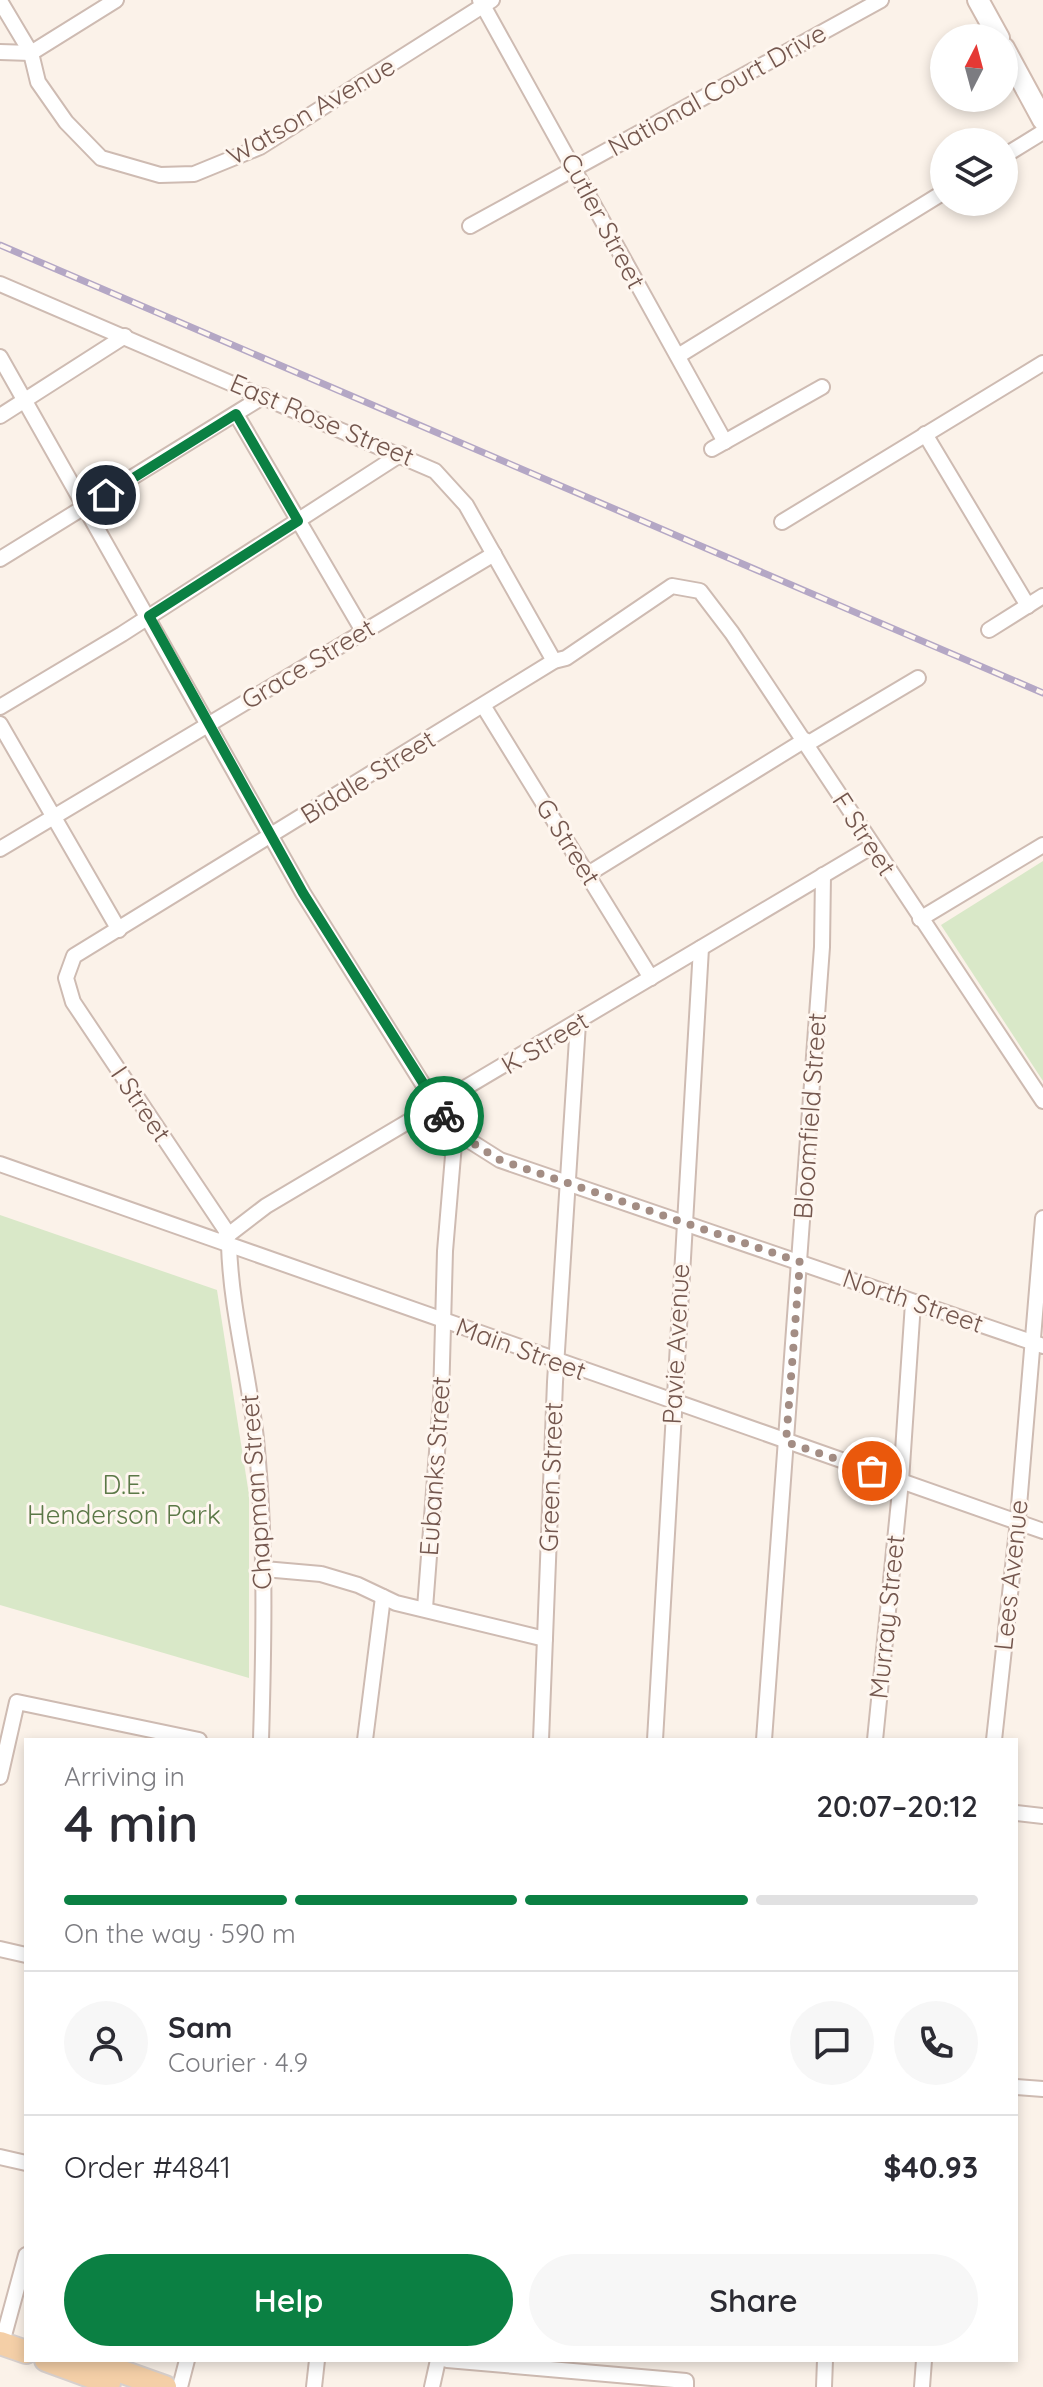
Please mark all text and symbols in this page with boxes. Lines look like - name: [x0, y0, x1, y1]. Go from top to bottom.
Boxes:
- street label: National Court Drive: [602, 16, 832, 163]
- north arrow: [930, 24, 1018, 112]
- map controls: [930, 24, 1018, 216]
- street label: Watson Avenue: [221, 49, 401, 172]
- button: layers: [930, 128, 1018, 216]
- street label: Cutler Street: [554, 147, 653, 294]
- street label: East Rose Street: [225, 366, 419, 473]
- pin: [72, 461, 140, 529]
- icon: home: [84, 473, 128, 517]
- street label: Grace Street: [235, 611, 380, 716]
- street label: Biddle Street: [294, 722, 441, 831]
- street label: F Street: [825, 786, 904, 882]
- street label: G Street: [529, 792, 608, 891]
- street label: K Street: [495, 1004, 594, 1081]
- street label: Bloomfield Street: [786, 1012, 833, 1220]
- street label: I Street: [104, 1059, 179, 1148]
- courier: [404, 1076, 484, 1156]
- icon: bike: [422, 1094, 466, 1138]
- street label: North Street: [839, 1261, 988, 1340]
- street label: Pavie Avenue: [655, 1263, 696, 1425]
- street label: Main Street: [452, 1310, 591, 1387]
- street label: Eubanks Street: [412, 1375, 457, 1557]
- street label: Chapman Street: [232, 1393, 279, 1591]
- street label: Green Street: [531, 1401, 570, 1553]
- pin: [838, 1437, 906, 1505]
- icon: bag: [850, 1449, 894, 1493]
- park label: D.E. Henderson Park: [27, 1468, 221, 1531]
- street label: Lees Avenue: [986, 1498, 1035, 1652]
- street label: Murray Street: [861, 1533, 912, 1701]
- text: Arriving in: [64, 1760, 185, 1793]
- text: 20:07–20:12: [816, 1787, 978, 1825]
- text: 4 min: [64, 1790, 198, 1855]
- text: On the way · 590 m: [64, 1917, 296, 1950]
- button: person: [64, 2001, 148, 2085]
- button: chat: [790, 2001, 874, 2085]
- button: phone: [894, 2001, 978, 2085]
- text: Sam: [168, 2008, 232, 2046]
- text: Courier · 4.9: [168, 2046, 308, 2079]
- text: Order #4841: [64, 2148, 231, 2186]
- text: $40.93: [883, 2148, 978, 2186]
- button: Help: [64, 2254, 513, 2346]
- button: Share: [529, 2254, 978, 2346]

